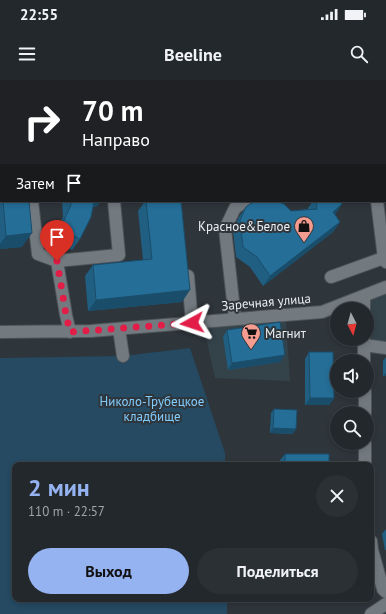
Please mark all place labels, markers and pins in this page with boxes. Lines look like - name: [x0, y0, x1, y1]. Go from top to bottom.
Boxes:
- shop icon: Красное&Белое: [293, 215, 315, 243]
- place label: Красное&Белое: [198, 218, 290, 235]
- pin: [40, 220, 74, 261]
- supermarket icon: Магнит: [240, 322, 262, 350]
- place label: Магнит: [265, 325, 307, 342]

